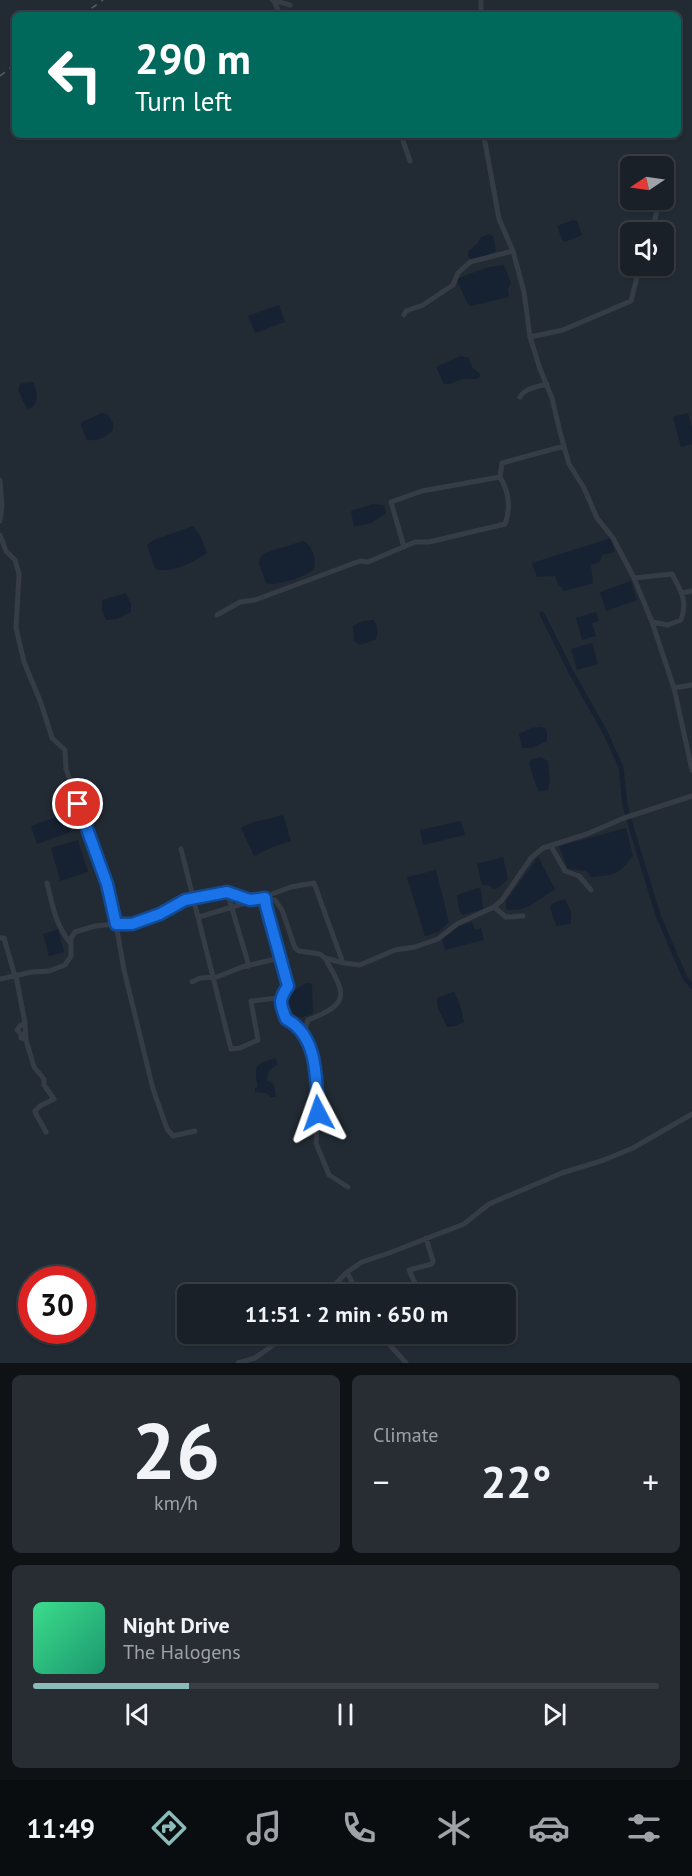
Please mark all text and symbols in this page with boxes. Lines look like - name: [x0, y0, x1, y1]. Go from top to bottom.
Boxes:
- text: 290 m: [135, 31, 251, 86]
- icon: left: [36, 36, 114, 114]
- text: Turn left: [135, 84, 232, 118]
- north arrow: [620, 156, 674, 210]
- map controls: [620, 156, 674, 276]
- button: sound: [620, 222, 674, 276]
- pin: [52, 778, 103, 829]
- icon: arrive: [61, 787, 94, 820]
- position arrow: [286, 1081, 350, 1145]
- speed limit sign: 30: [18, 1266, 96, 1344]
- text: 11:51 · 2 min · 650 m: [245, 1300, 448, 1328]
- text: 26: [132, 1400, 220, 1501]
- text: Climate: [373, 1422, 439, 1448]
- text: 22°: [481, 1452, 551, 1510]
- text: −: [373, 1460, 390, 1503]
- text: +: [642, 1460, 659, 1503]
- text: km/h: [154, 1490, 198, 1516]
- text: Night Drive: [123, 1611, 230, 1639]
- text: The Halogens: [123, 1639, 241, 1665]
- icon: previous: [121, 1698, 154, 1731]
- icon: pause: [329, 1698, 362, 1731]
- icon: next: [538, 1698, 571, 1731]
- icon: directions: [148, 1807, 190, 1849]
- icon: music: [243, 1807, 285, 1849]
- icon: phone: [338, 1807, 380, 1849]
- icon: climate: [433, 1807, 475, 1849]
- icon: car: [528, 1807, 570, 1849]
- icon: filters: [623, 1807, 665, 1849]
- text: 11:49: [27, 1811, 95, 1845]

